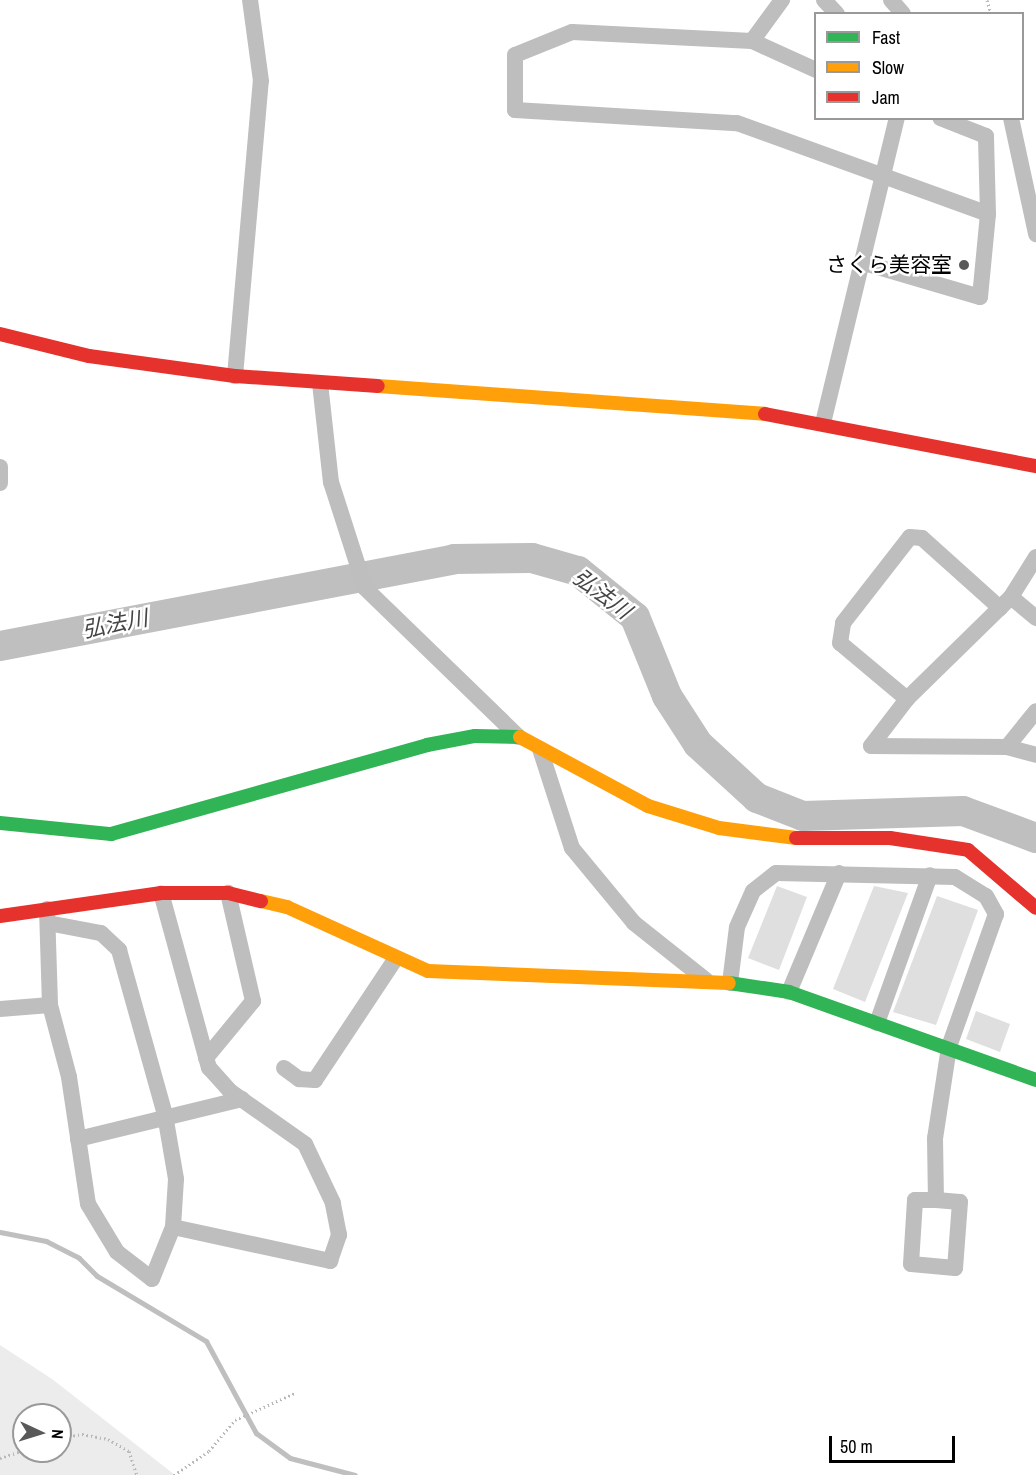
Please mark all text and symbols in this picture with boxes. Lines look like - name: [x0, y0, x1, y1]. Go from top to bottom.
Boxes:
- legend: [814, 12, 1024, 120]
- text: Fast: [872, 25, 900, 50]
- text: Slow: [872, 55, 904, 80]
- text: Jam: [872, 85, 900, 110]
- place label: さくら美容室: [826, 252, 952, 278]
- marker: さくら美容室: [957, 258, 971, 272]
- water label: 弘法川: [568, 564, 636, 624]
- water label: 弘法川: [80, 605, 150, 643]
- north arrow: [12, 1403, 72, 1463]
- scale bar: [832, 1424, 958, 1462]
- text: N: [47, 1429, 69, 1440]
- text: 50 m: [840, 1434, 873, 1459]

